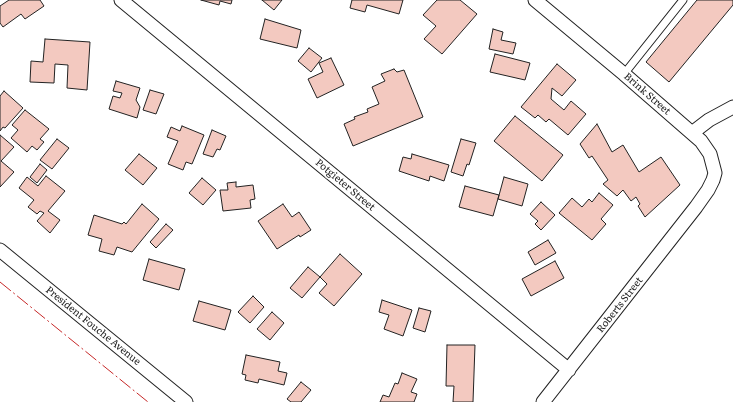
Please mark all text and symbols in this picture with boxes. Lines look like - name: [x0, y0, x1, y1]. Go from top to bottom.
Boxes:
- street label: Brink Street: [621, 70, 673, 118]
- street label: Potgieter Street: [313, 157, 377, 213]
- street label: Roberts Street: [595, 275, 645, 335]
- street label: President Fouche Avenue: [43, 284, 143, 368]

